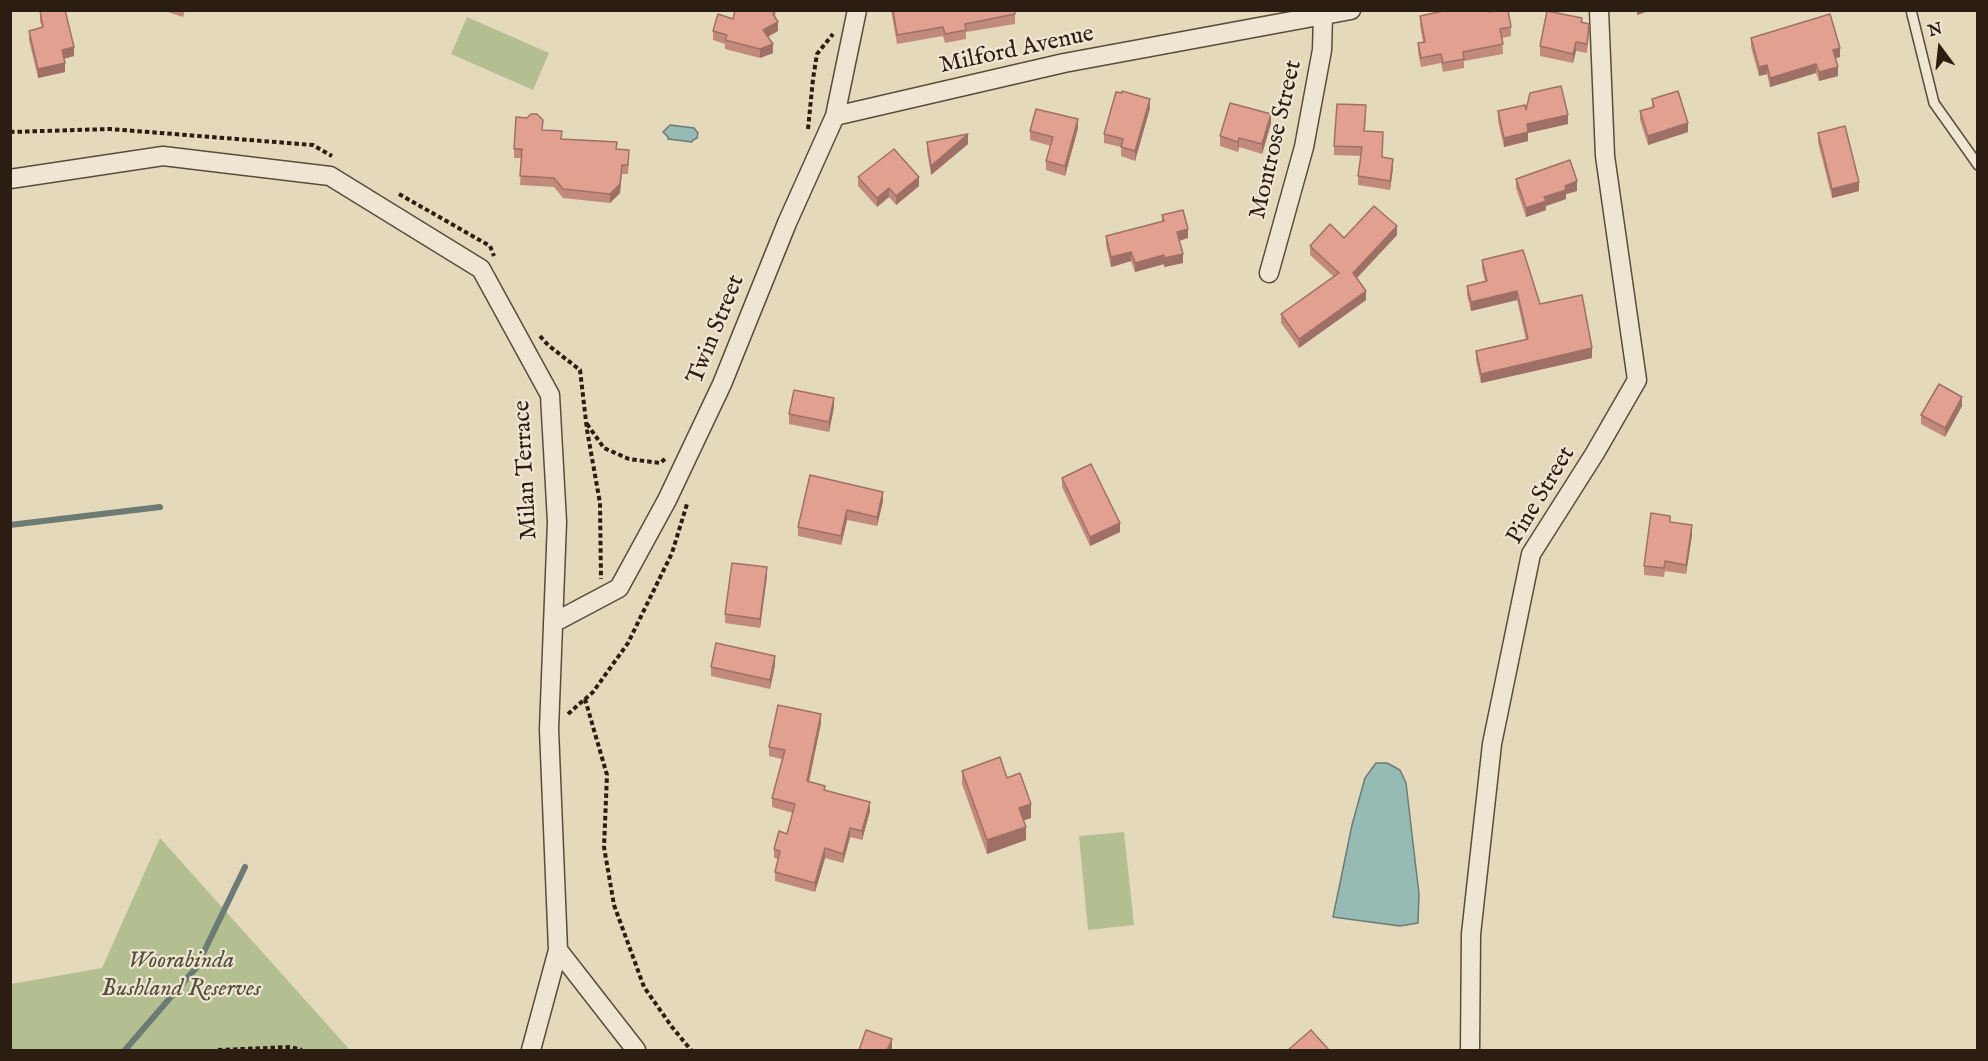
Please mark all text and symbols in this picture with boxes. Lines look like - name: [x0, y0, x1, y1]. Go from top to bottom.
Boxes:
- north arrow: [1910, 18, 1970, 78]
- text: N: [1926, 19, 1945, 42]
- street label: Milford Avenue: [937, 21, 1097, 81]
- street label: Montrose Street: [1245, 58, 1309, 222]
- street label: Twin Street: [682, 271, 752, 389]
- street label: Milan Terrace: [509, 399, 545, 541]
- street label: Pine Street: [1502, 442, 1582, 550]
- park label: Woorabinda Bushland Reserves: [101, 948, 261, 1004]

